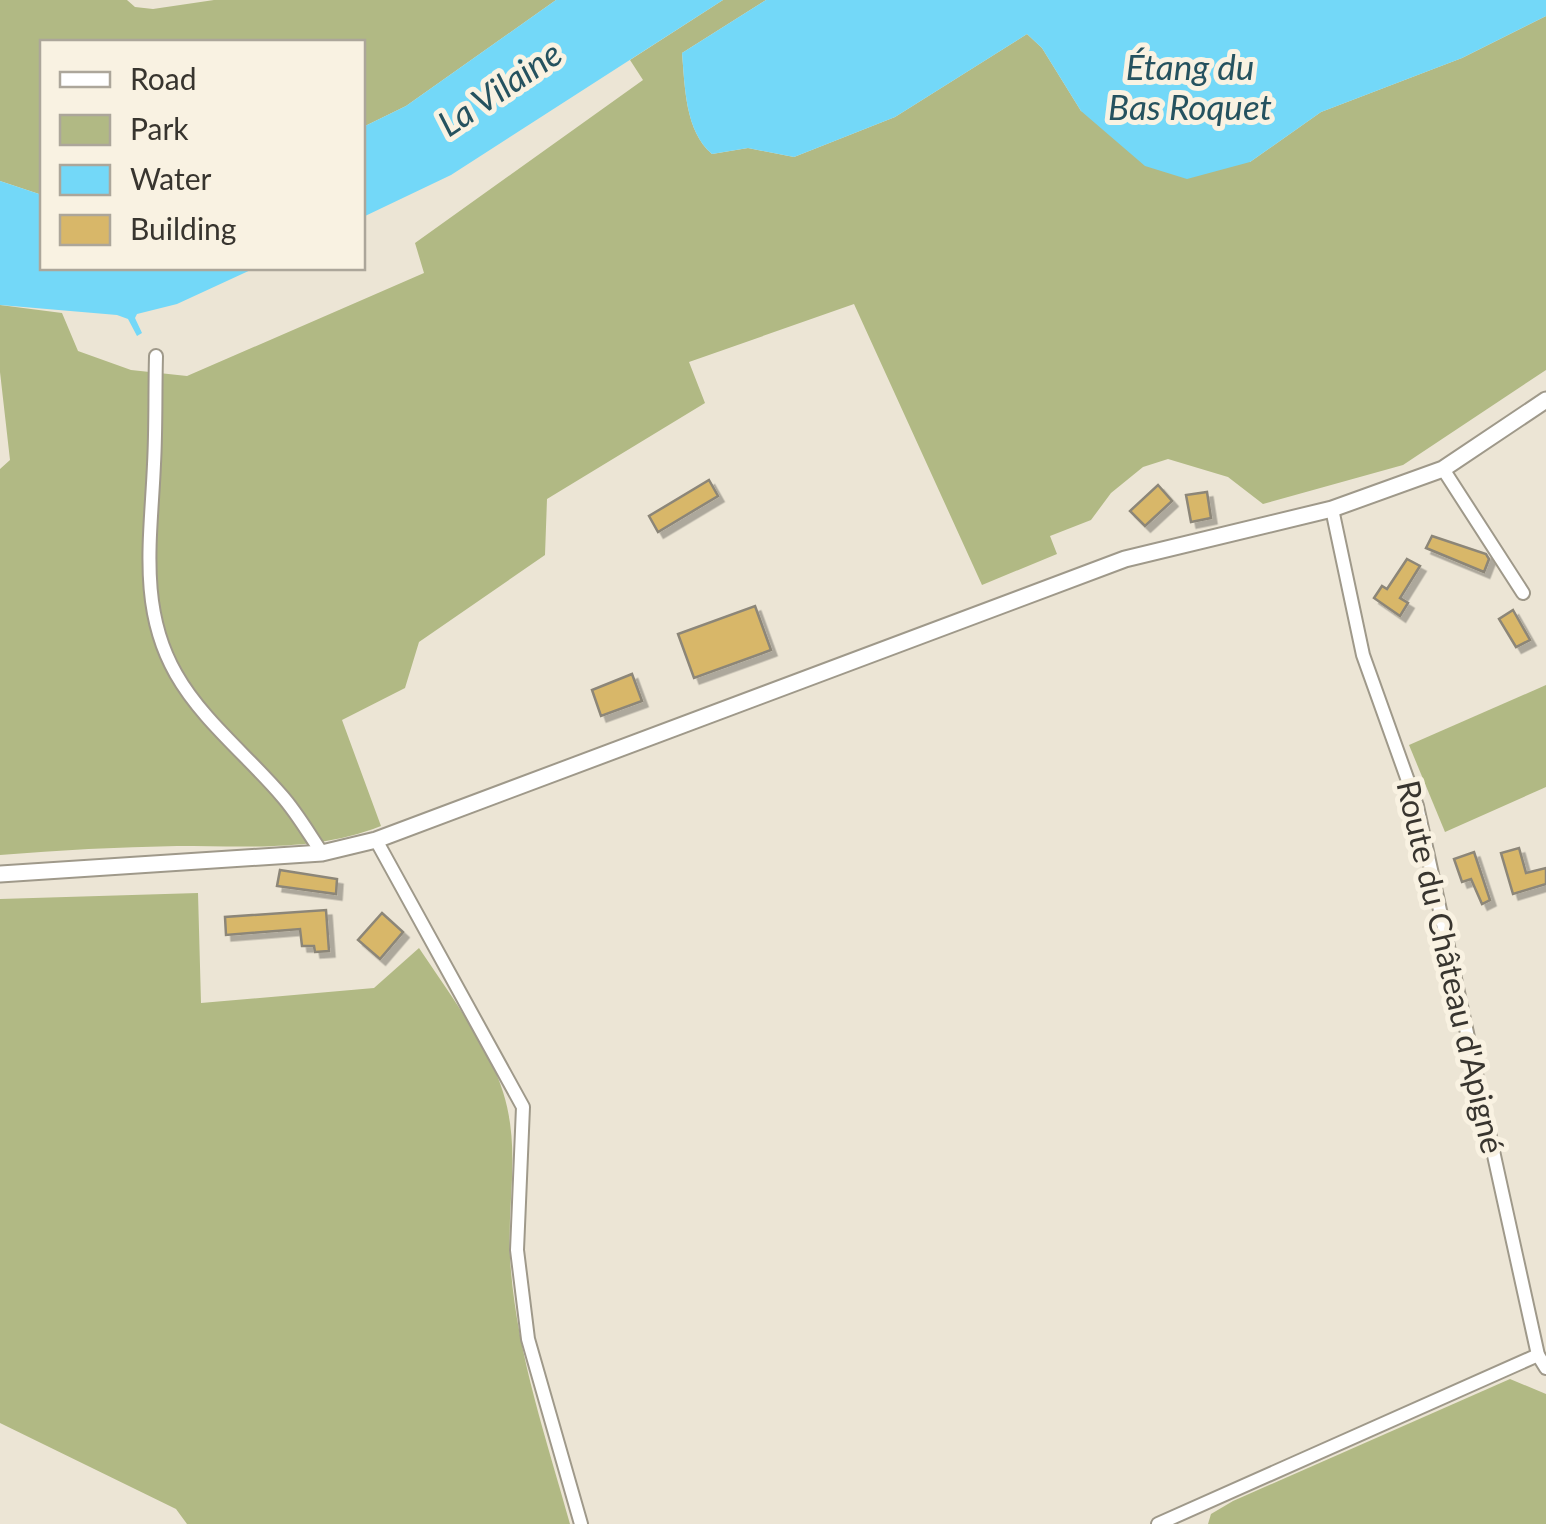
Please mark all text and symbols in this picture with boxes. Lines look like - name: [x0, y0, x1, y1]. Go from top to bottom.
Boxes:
- water label: La Vilaine: [429, 31, 569, 144]
- legend: [40, 40, 365, 270]
- water label: Étang du Bas Roquet: [1108, 45, 1272, 127]
- text: Road: [130, 60, 197, 96]
- text: Park: [130, 110, 189, 146]
- text: Water: [130, 160, 212, 196]
- text: Building: [130, 210, 236, 246]
- street label: Route du Château d'Apigné: [1390, 776, 1513, 1157]

